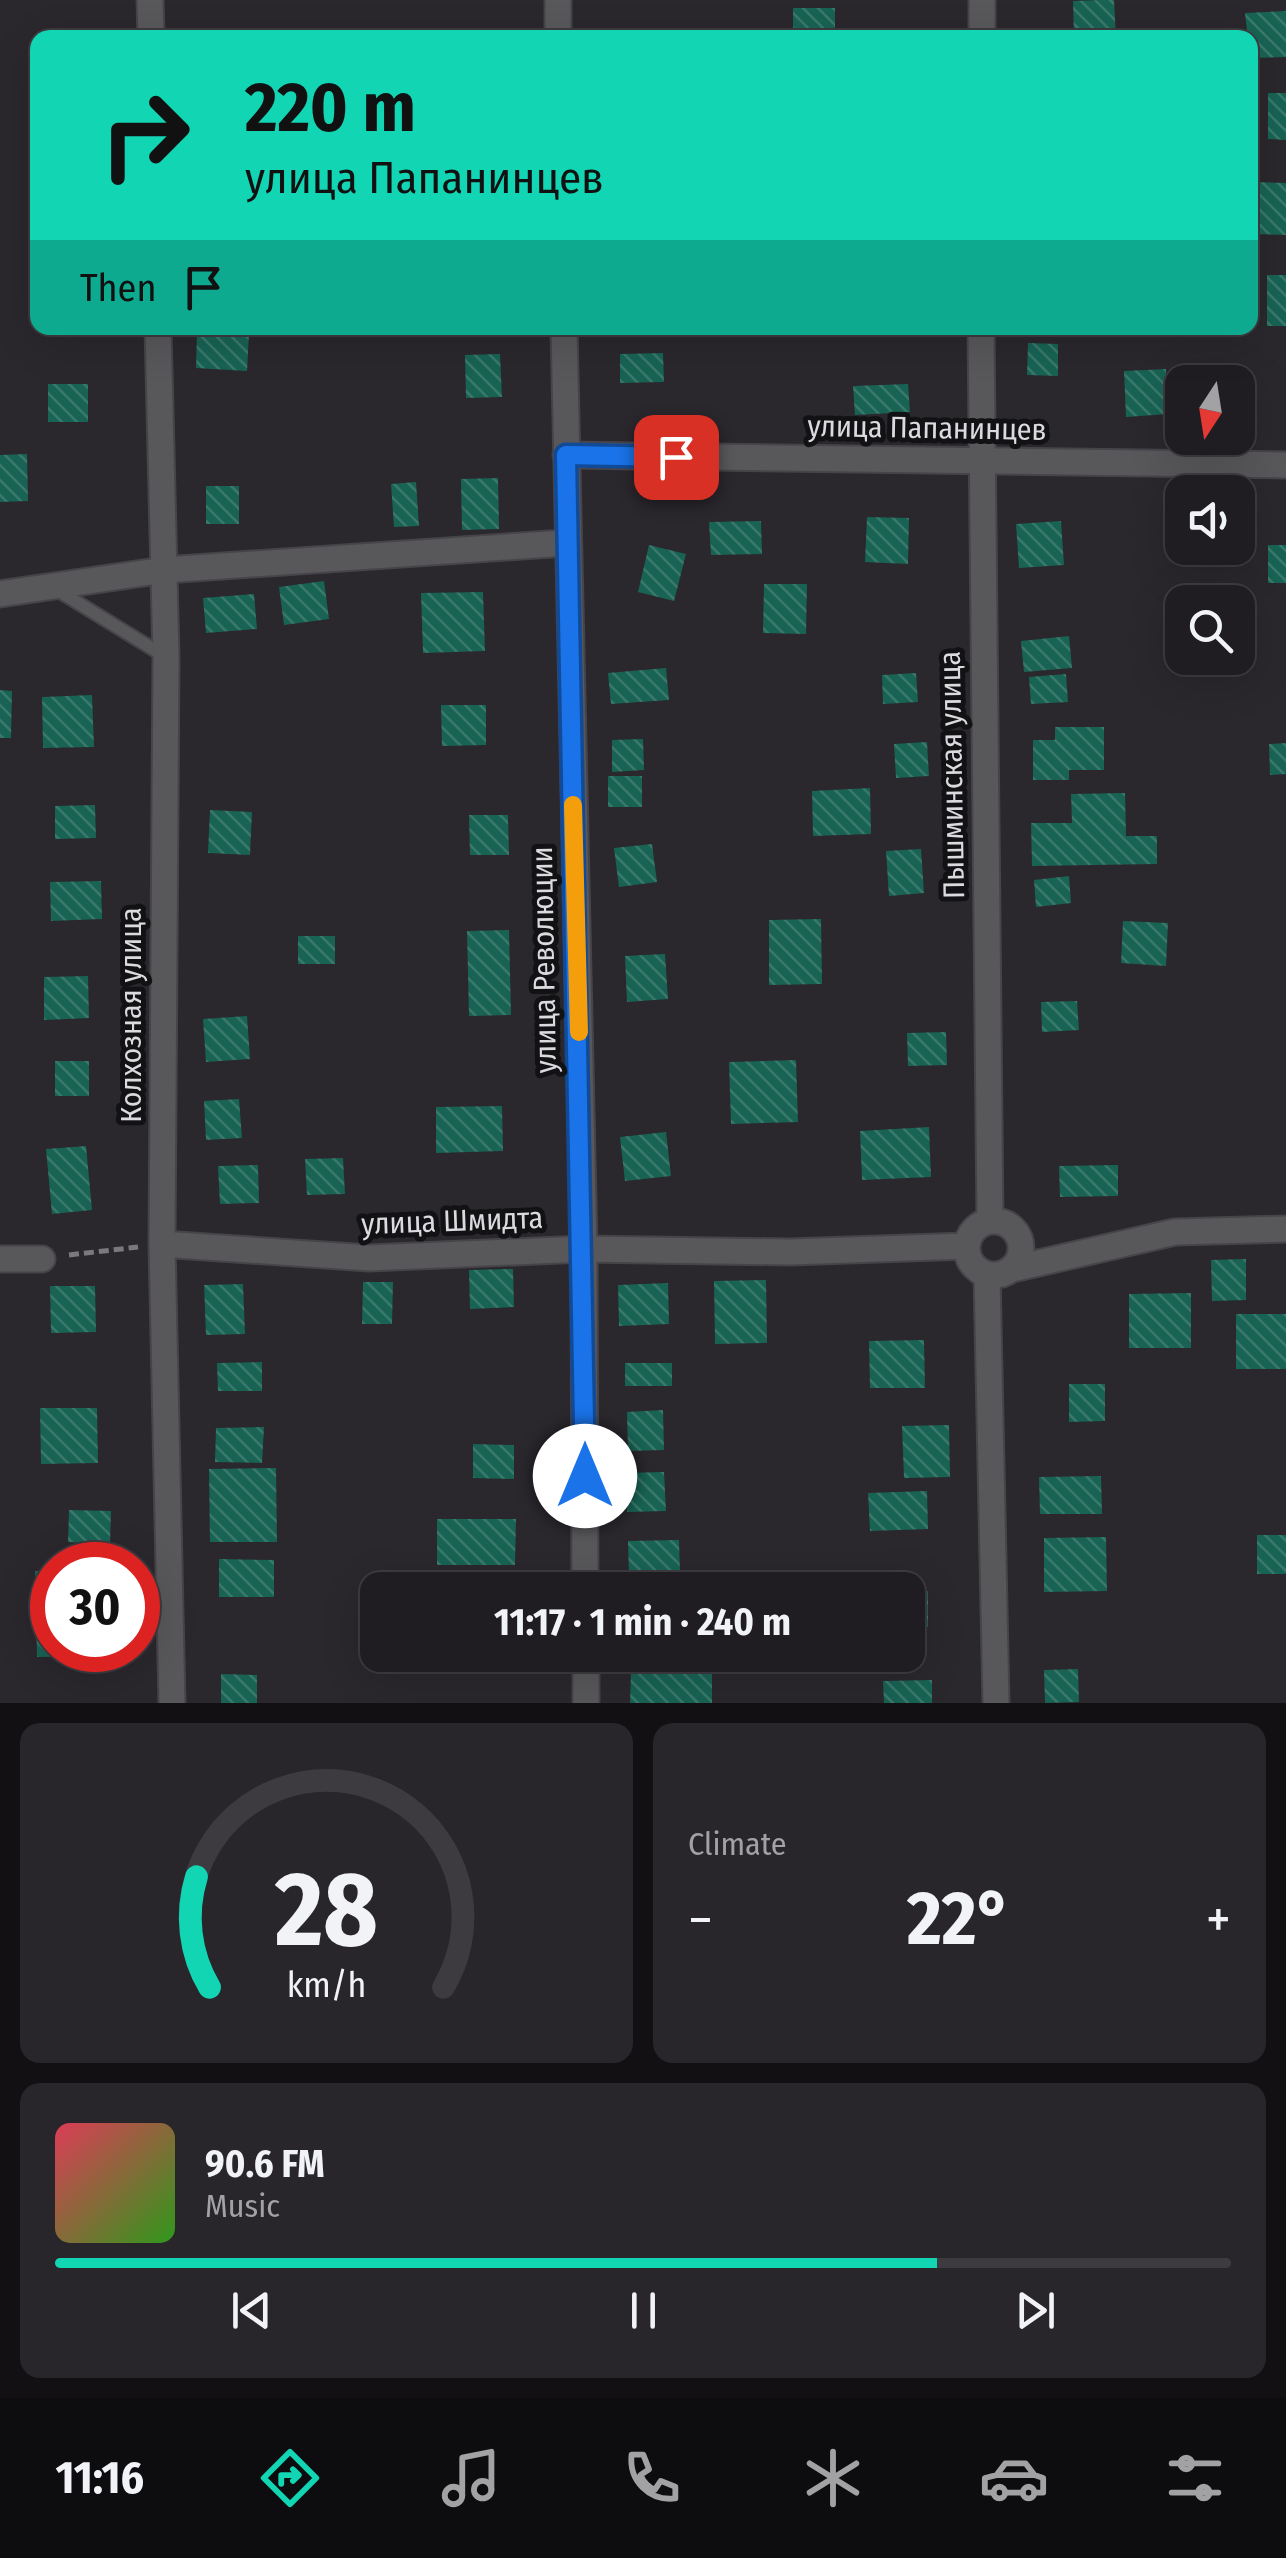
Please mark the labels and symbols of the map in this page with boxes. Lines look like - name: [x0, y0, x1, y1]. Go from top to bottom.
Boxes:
- north arrow: [1165, 365, 1255, 455]
- street label: улица Папанинцев: [807, 408, 1047, 448]
- pin: [634, 415, 719, 500]
- street label: Пышминская улица: [932, 651, 972, 899]
- street label: улица Революции: [524, 846, 564, 1074]
- street label: Колхозная улица: [113, 907, 149, 1123]
- street label: улица Шмидта: [360, 1200, 544, 1242]
- position arrow: [533, 1424, 637, 1528]
- speed limit sign: 30: [30, 1542, 160, 1672]

